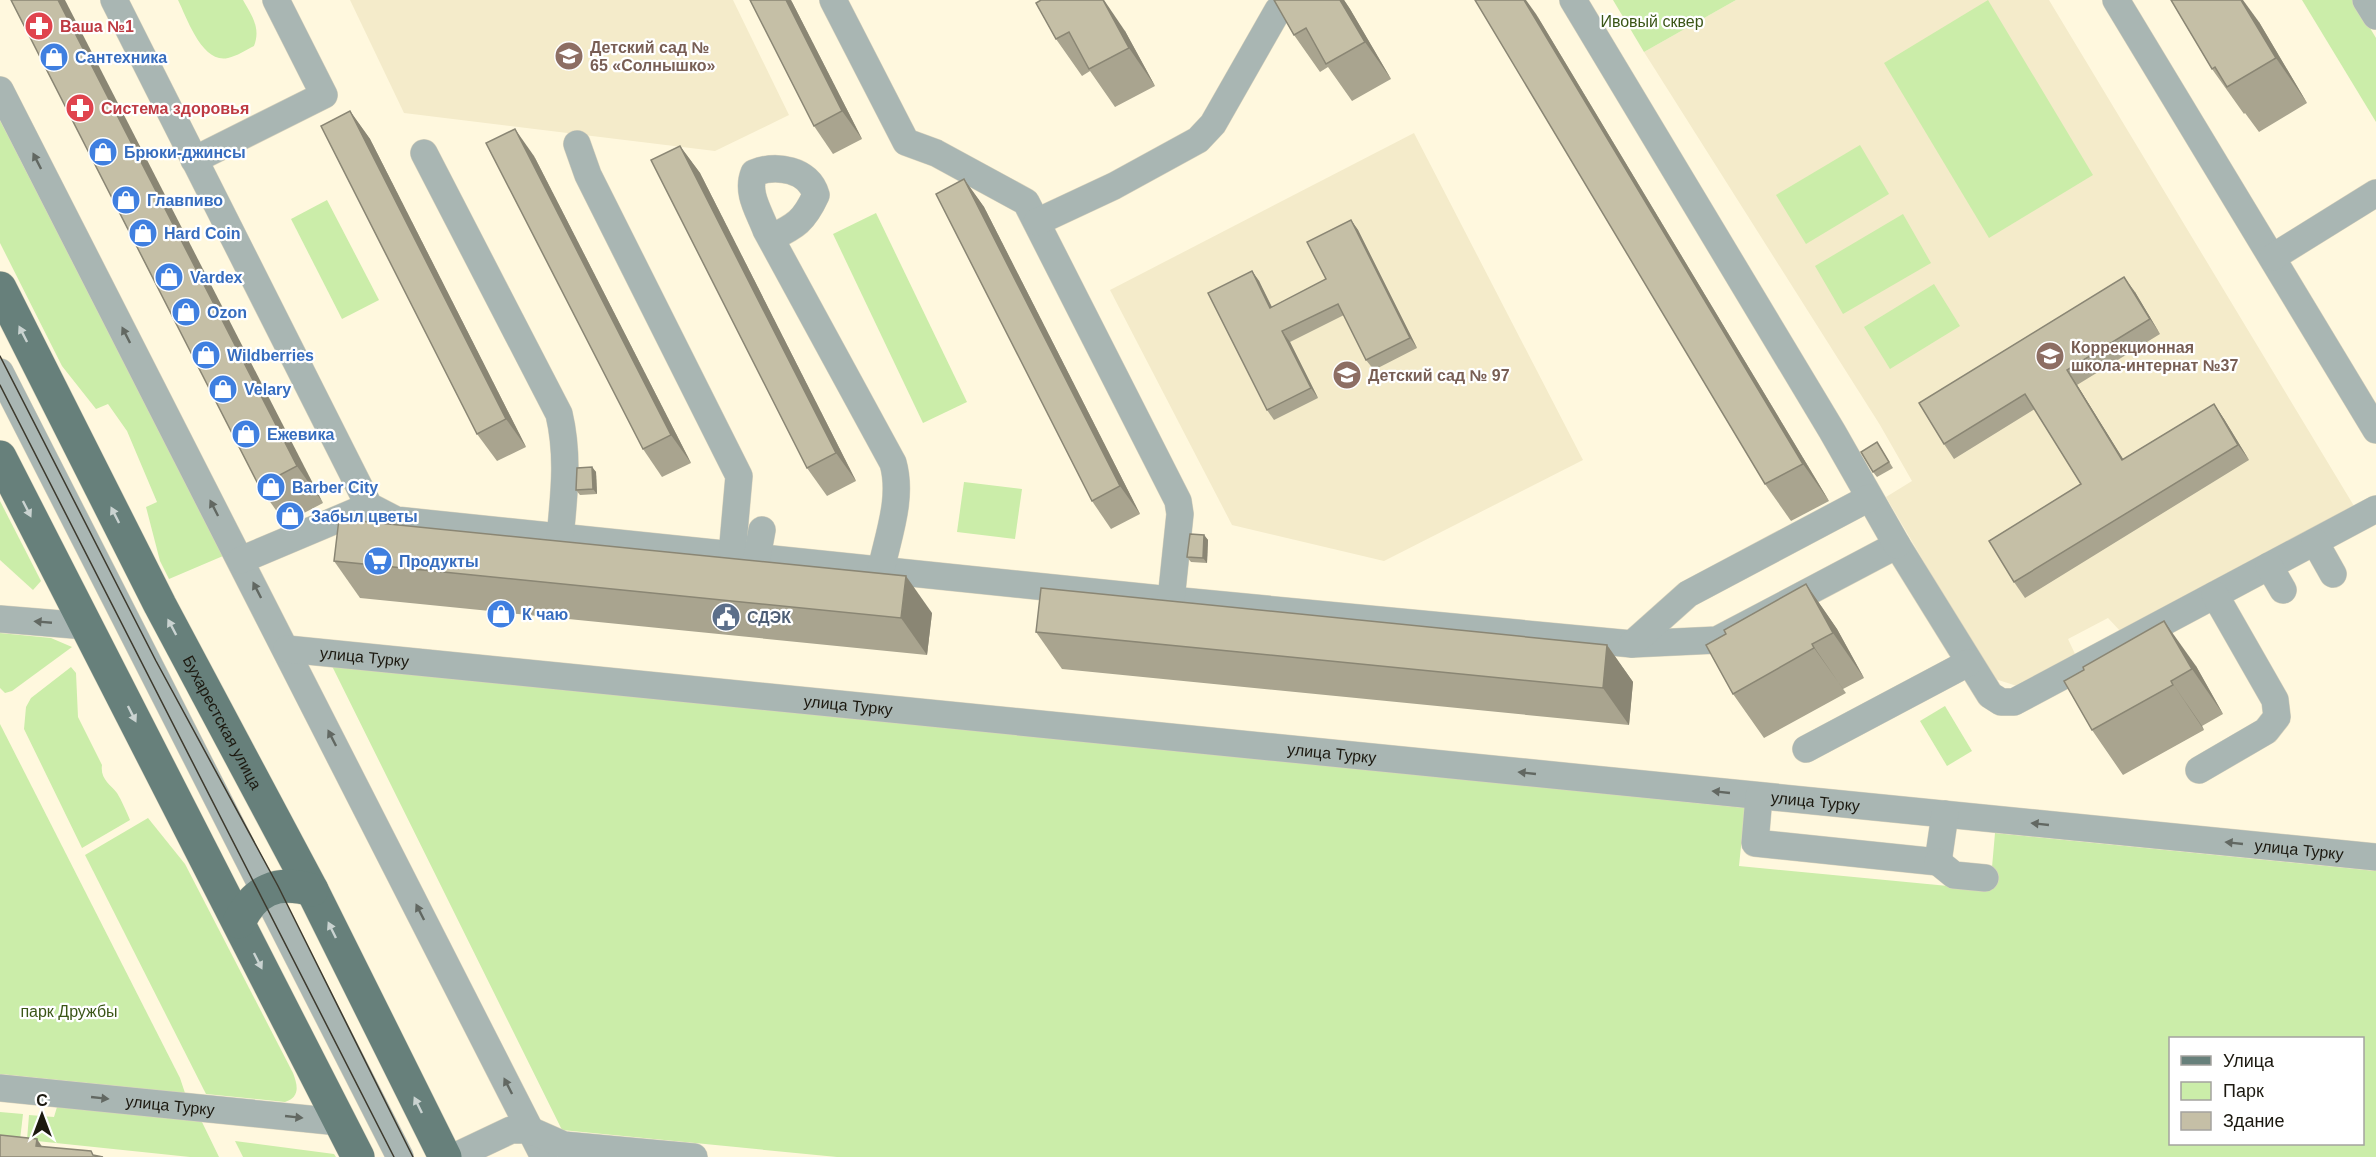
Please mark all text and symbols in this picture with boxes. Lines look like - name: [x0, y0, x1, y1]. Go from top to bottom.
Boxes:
- pharmacy icon: Ваша №1: [23, 10, 55, 42]
- park label: Ивовый сквер: [1600, 13, 1704, 30]
- place label: Ваша №1: [60, 18, 134, 35]
- place label: Детский сад № 65 «Солнышко»: [590, 39, 715, 74]
- school or university icon: Детский сад № 65 «Солнышко»: [553, 40, 585, 72]
- shop icon: Сантехника: [38, 41, 70, 73]
- place label: Сантехника: [75, 49, 167, 66]
- pharmacy icon: Система здоровья: [64, 92, 96, 124]
- place label: Система здоровья: [101, 100, 249, 117]
- shop icon: Брюки-джинсы: [87, 136, 119, 168]
- place label: Брюки-джинсы: [124, 144, 246, 161]
- one-way arrow: [32, 153, 41, 170]
- shop icon: Главпиво: [110, 184, 142, 216]
- place label: Главпиво: [147, 192, 223, 209]
- shop icon: Hard Coin: [127, 217, 159, 249]
- place label: Hard Coin: [164, 225, 240, 242]
- shop icon: Vardex: [153, 261, 185, 293]
- place label: Vardex: [190, 269, 243, 286]
- shop icon: Ozon: [170, 296, 202, 328]
- place label: Ozon: [207, 304, 247, 321]
- one-way arrow: [18, 325, 28, 342]
- one-way arrow: [121, 326, 131, 344]
- shop icon: Wildberries: [190, 339, 222, 371]
- place label: Коррекционная школа-интернат №37: [2071, 339, 2238, 374]
- school or university icon: Коррекционная школа-интернат №37: [2034, 340, 2066, 372]
- place label: Wildberries: [227, 347, 314, 364]
- school or university icon: Детский сад № 97: [1331, 359, 1363, 391]
- place label: Детский сад № 97: [1368, 367, 1510, 384]
- shop icon: Velary: [207, 373, 239, 405]
- place label: Velary: [244, 381, 291, 398]
- shop icon: Ежевика: [230, 418, 262, 450]
- place label: Ежевика: [267, 426, 334, 443]
- shop icon: Barber City: [255, 471, 287, 503]
- place label: Barber City: [292, 479, 378, 496]
- one-way arrow: [22, 500, 31, 517]
- one-way arrow: [210, 500, 219, 517]
- shop icon: Забыл цветы: [274, 500, 306, 532]
- one-way arrow: [110, 506, 120, 523]
- place label: Забыл цветы: [311, 508, 418, 525]
- supermarket icon: Продукты: [362, 545, 394, 577]
- place label: Продукты: [399, 553, 479, 570]
- one-way arrow: [252, 582, 262, 599]
- shop icon: К чаю: [485, 598, 517, 630]
- public building icon: СДЭК: [710, 601, 742, 633]
- place label: К чаю: [522, 606, 568, 623]
- place label: СДЭК: [747, 609, 791, 626]
- one-way arrow: [34, 618, 53, 627]
- one-way arrow: [167, 619, 177, 636]
- street label: улица Турку: [319, 644, 410, 670]
- street label: Бухарестская улица: [180, 652, 265, 792]
- street label: улица Турку: [803, 692, 893, 718]
- one-way arrow: [127, 706, 137, 723]
- one-way arrow: [327, 730, 336, 747]
- street label: улица Турку: [1287, 740, 1377, 766]
- one-way arrow: [1517, 768, 1536, 778]
- one-way arrow: [1711, 787, 1730, 797]
- street label: улица Турку: [1770, 788, 1861, 814]
- one-way arrow: [2031, 819, 2050, 829]
- street label: улица Турку: [2254, 836, 2344, 862]
- one-way arrow: [2225, 838, 2244, 848]
- one-way arrow: [415, 904, 425, 921]
- one-way arrow: [327, 921, 337, 939]
- one-way arrow: [253, 952, 263, 969]
- park label: парк Дружбы: [20, 1003, 118, 1020]
- legend: [2169, 1037, 2364, 1145]
- text: Улица: [2223, 1051, 2275, 1071]
- one-way arrow: [503, 1078, 513, 1095]
- text: Парк: [2223, 1081, 2264, 1101]
- north arrow: [12, 1085, 72, 1145]
- text: С: [36, 1092, 48, 1109]
- street label: улица Турку: [125, 1092, 215, 1118]
- one-way arrow: [91, 1093, 110, 1103]
- one-way arrow: [414, 1096, 423, 1113]
- text: Здание: [2223, 1111, 2284, 1131]
- one-way arrow: [285, 1112, 304, 1122]

